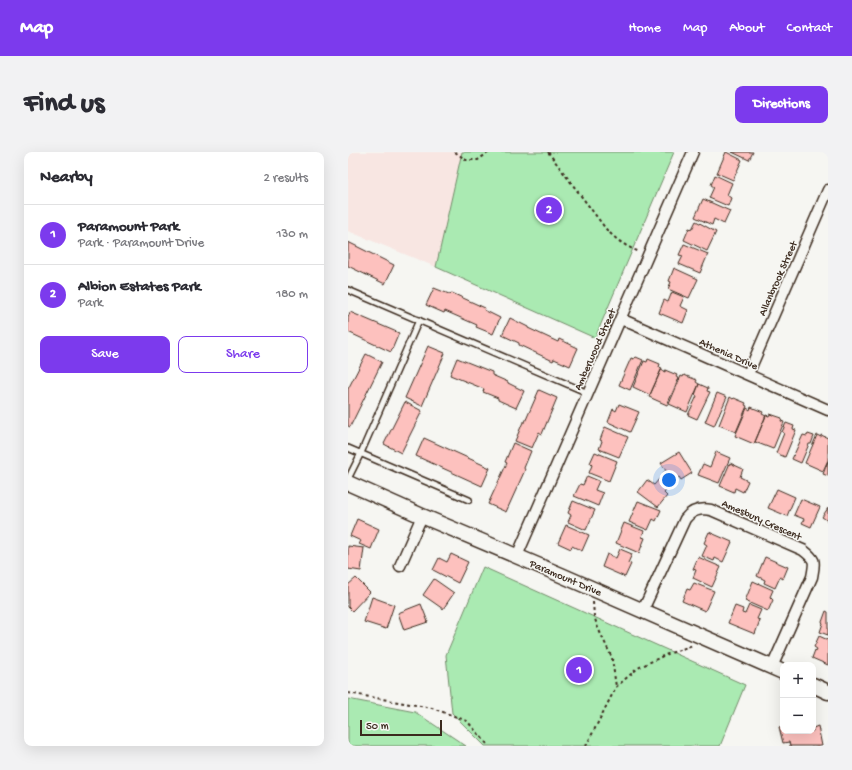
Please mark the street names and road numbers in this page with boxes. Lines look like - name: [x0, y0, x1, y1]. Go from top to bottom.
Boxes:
- street label: Allanbrook Street: [757, 238, 801, 318]
- street label: Amberwood Street: [572, 306, 620, 392]
- street label: Athenia Drive: [697, 337, 760, 373]
- street label: Amesbury Crescent: [720, 498, 804, 544]
- street label: Paramount Drive: [526, 558, 603, 600]

